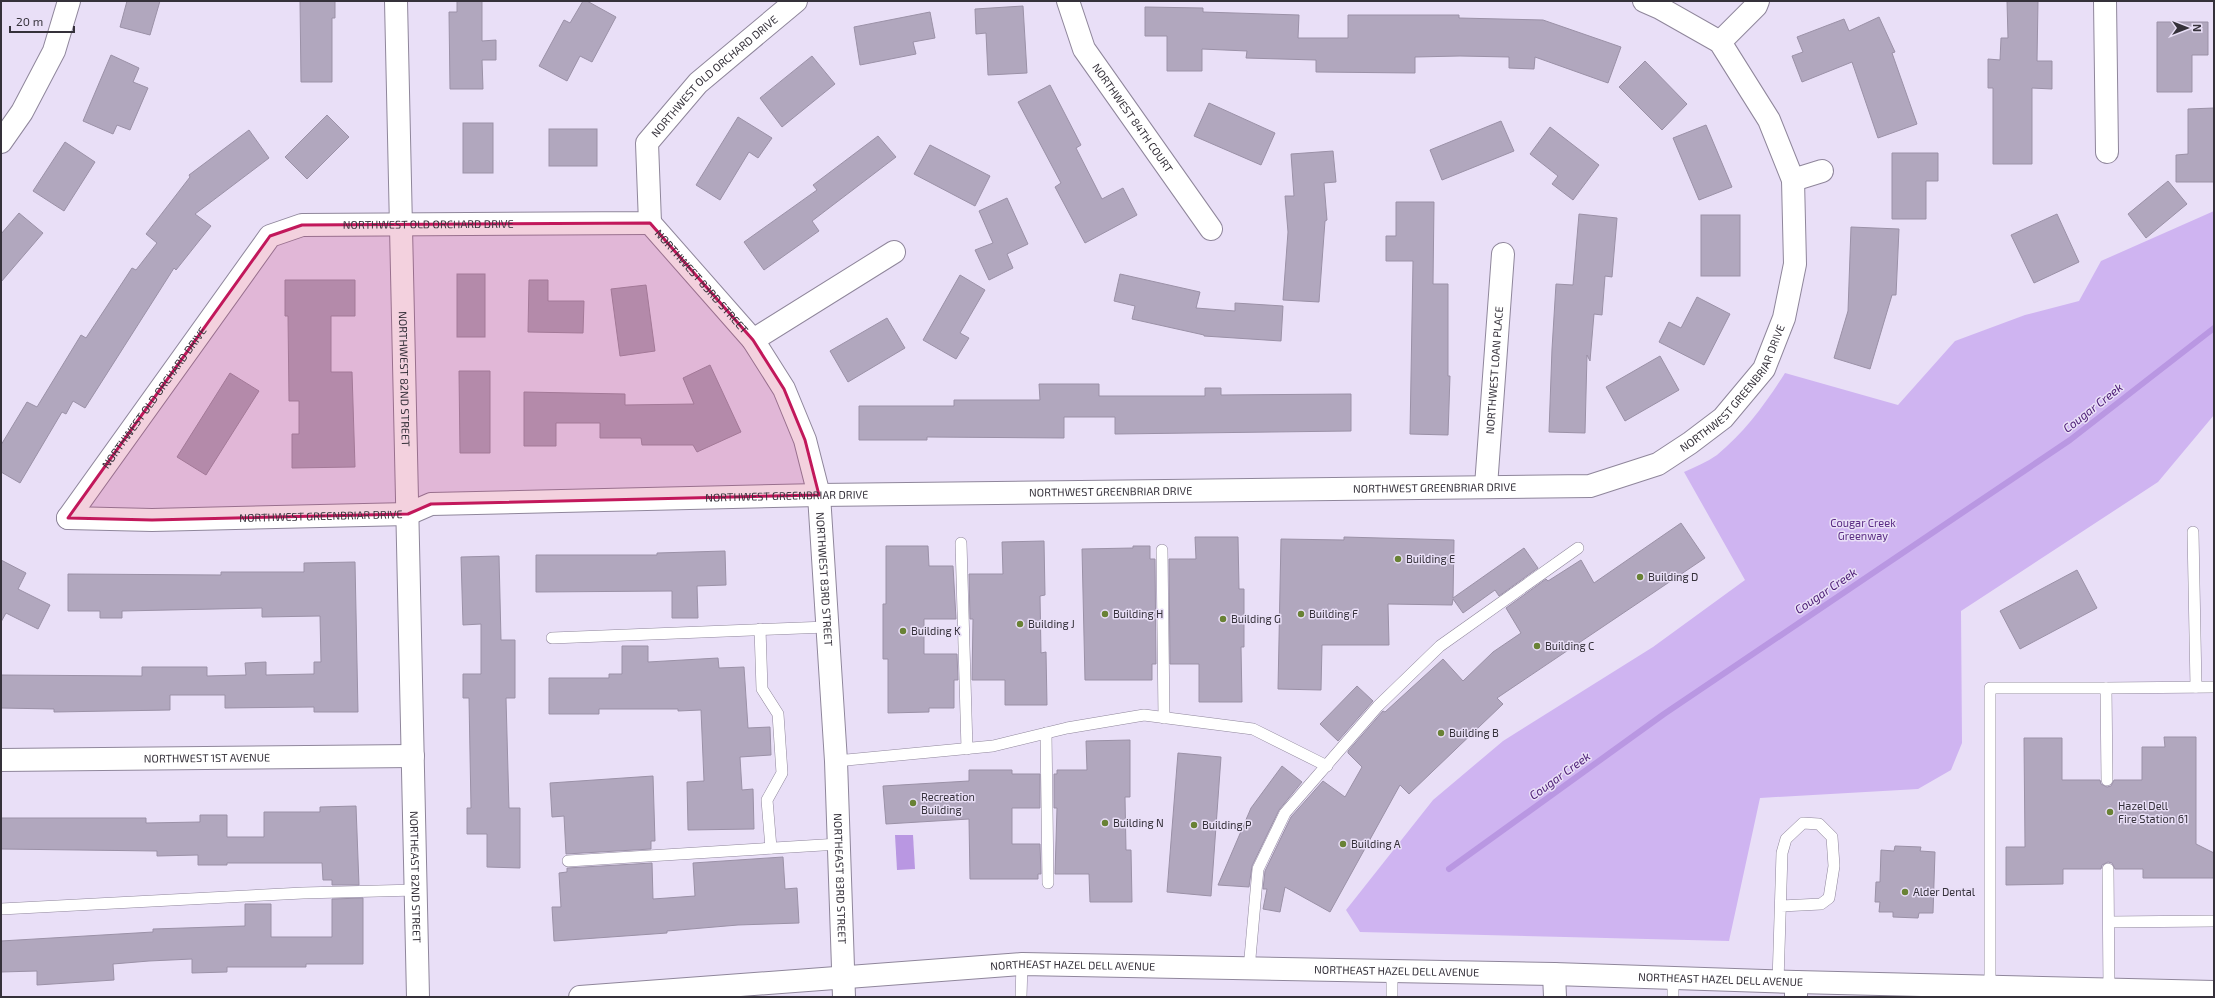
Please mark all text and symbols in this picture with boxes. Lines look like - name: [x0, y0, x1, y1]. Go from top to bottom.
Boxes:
- scale bar: [10, 8, 74, 34]
- north arrow: [2167, 8, 2207, 48]
- street label: NORTHWEST OLD ORCHARD DRIVE: [648, 12, 780, 139]
- text: 20 m: [16, 14, 43, 28]
- text: N: [2191, 24, 2204, 32]
- street label: NORTHWEST 84TH COURT: [1090, 61, 1176, 175]
- street label: NORTHWEST OLD ORCHARD DRIVE: [343, 217, 514, 231]
- street label: NORTHWEST 83RD STREET: [653, 226, 752, 336]
- street label: NORTHWEST LOAN PLACE: [1483, 306, 1505, 435]
- street label: NORTHWEST 82ND STREET: [397, 311, 413, 447]
- street label: NORTHWEST GREENBRIAR DRIVE: [1677, 322, 1787, 454]
- street label: NORTHWEST OLD ORCHARD DRIVE: [99, 324, 209, 471]
- water label: Cougar Creek: [2060, 380, 2125, 435]
- street label: NORTHWEST GREENBRIAR DRIVE: [1353, 480, 1516, 495]
- street label: NORTHWEST GREENBRIAR DRIVE: [1029, 484, 1192, 499]
- street label: NORTHWEST GREENBRIAR DRIVE: [705, 487, 868, 504]
- street label: NORTHWEST GREENBRIAR DRIVE: [239, 507, 403, 524]
- street label: NORTHWEST 83RD STREET: [814, 512, 836, 647]
- park label: Cougar Creek Greenway: [1830, 516, 1896, 542]
- place label: Building E: [1406, 552, 1455, 565]
- marker: Building E: [1393, 554, 1403, 564]
- water label: Cougar Creek: [1792, 564, 1859, 616]
- place label: Building D: [1648, 570, 1698, 583]
- marker: Building D: [1635, 572, 1645, 582]
- place label: Building H: [1113, 607, 1163, 620]
- place label: Building F: [1309, 607, 1358, 620]
- marker: Building H: [1100, 609, 1110, 619]
- marker: Building F: [1296, 609, 1306, 619]
- place label: Building G: [1231, 612, 1281, 625]
- marker: Building G: [1218, 614, 1228, 624]
- place label: Building J: [1028, 617, 1075, 630]
- marker: Building J: [1015, 619, 1025, 629]
- place label: Building K: [911, 624, 961, 637]
- marker: Building K: [898, 626, 908, 636]
- place label: Building C: [1545, 639, 1594, 652]
- marker: Building C: [1532, 641, 1542, 651]
- place label: Building B: [1449, 726, 1499, 739]
- marker: Building B: [1436, 728, 1446, 738]
- water label: Cougar Creek: [1526, 748, 1593, 802]
- street label: NORTHWEST 1ST AVENUE: [144, 750, 270, 765]
- place label: Recreation Building: [921, 790, 975, 816]
- marker: Recreation Building: [908, 798, 918, 808]
- place label: Hazel Dell Fire Station 61: [2118, 799, 2188, 825]
- marker: Hazel Dell Fire Station 61: [2105, 807, 2115, 817]
- street label: NORTHEAST 82ND STREET: [408, 811, 424, 943]
- street label: NORTHEAST 83RD STREET: [832, 813, 849, 945]
- place label: Building N: [1113, 816, 1164, 829]
- marker: Building N: [1100, 818, 1110, 828]
- place label: Building P: [1202, 818, 1252, 831]
- marker: Building P: [1189, 820, 1199, 830]
- place label: Building A: [1351, 837, 1401, 850]
- marker: Building A: [1338, 839, 1348, 849]
- place label: Alder Dental: [1913, 885, 1976, 898]
- marker: Alder Dental: [1900, 887, 1910, 897]
- street label: NORTHEAST HAZEL DELL AVENUE: [990, 957, 1155, 973]
- street label: NORTHEAST HAZEL DELL AVENUE: [1314, 962, 1479, 979]
- street label: NORTHEAST HAZEL DELL AVENUE: [1638, 970, 1803, 988]

